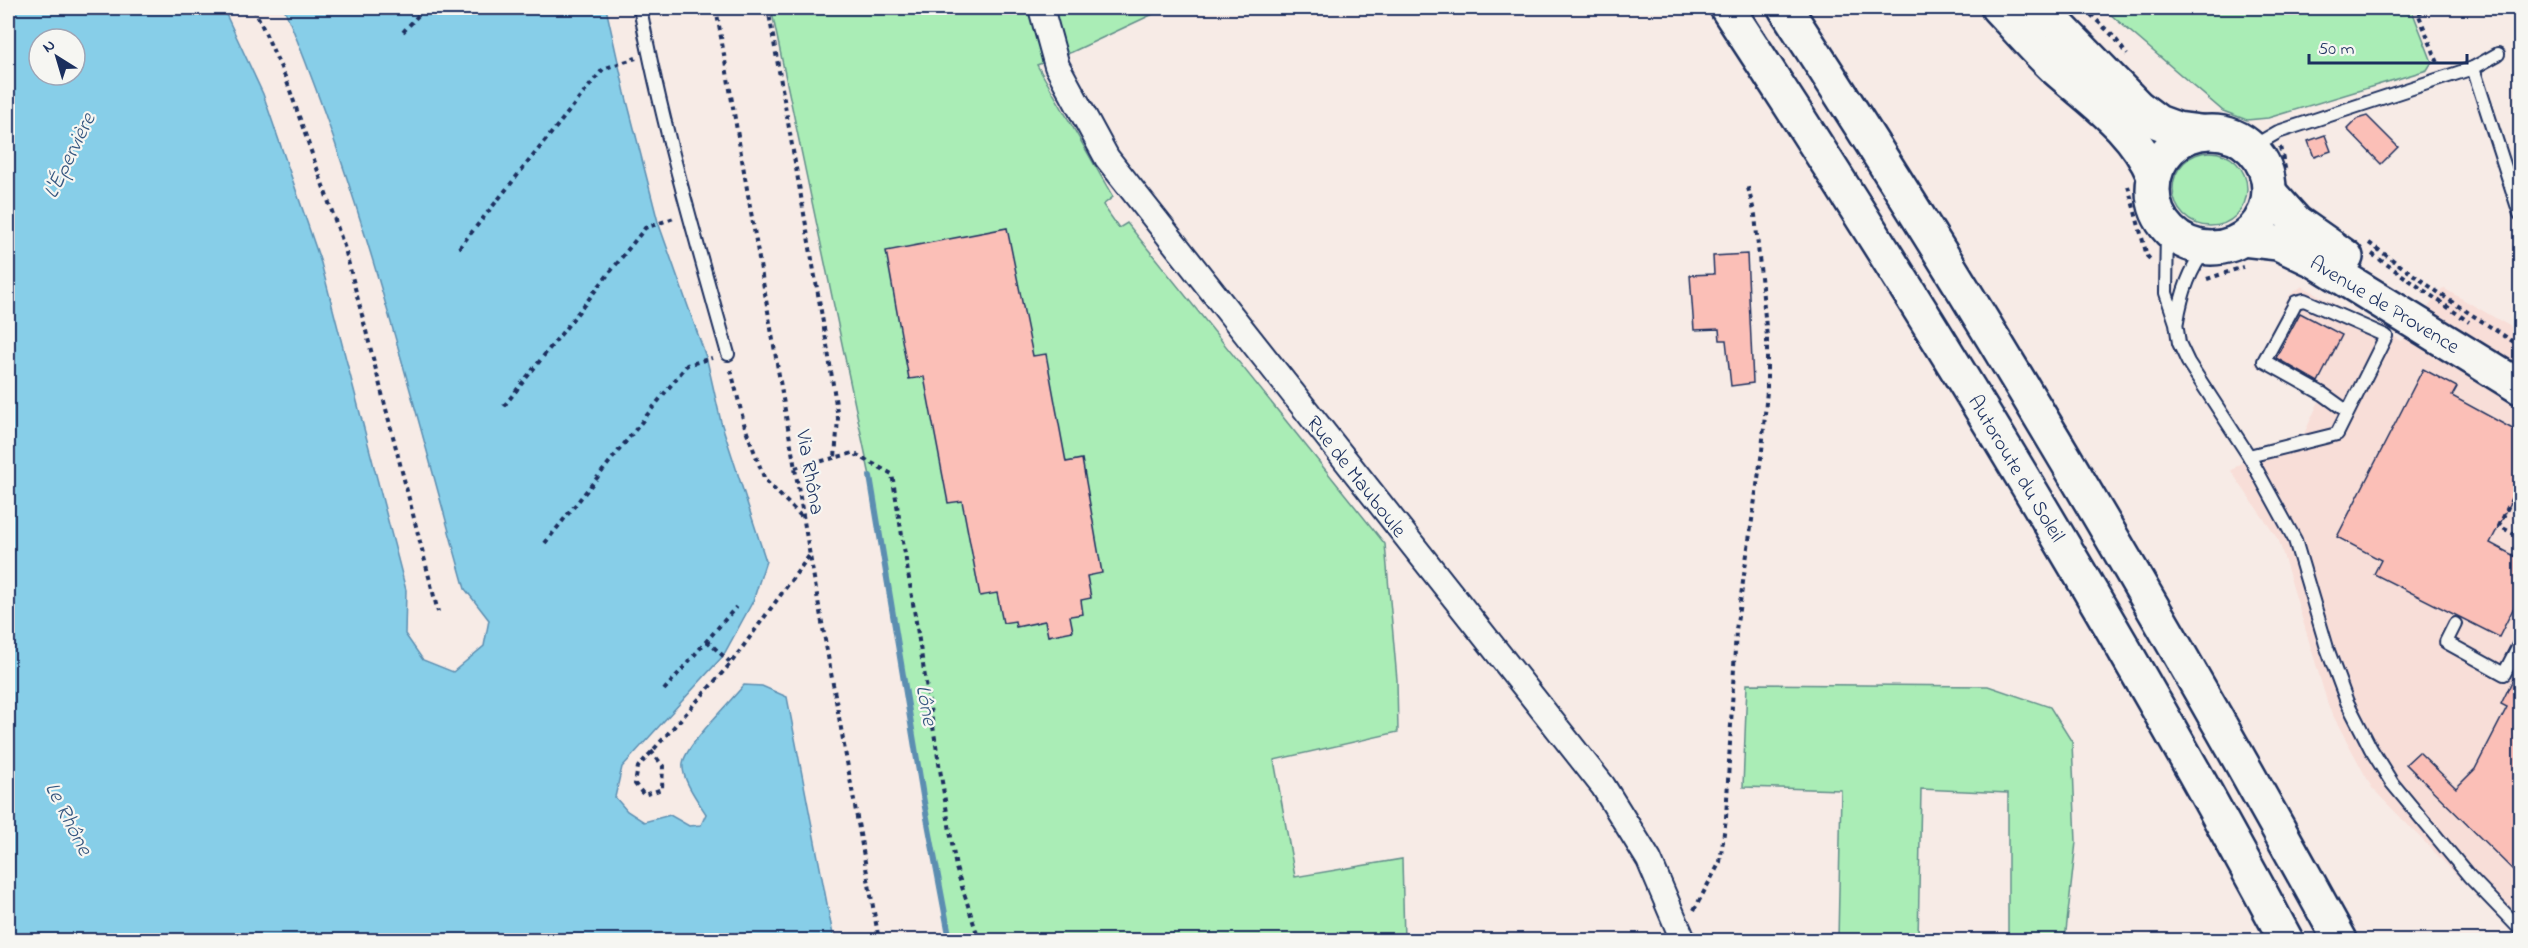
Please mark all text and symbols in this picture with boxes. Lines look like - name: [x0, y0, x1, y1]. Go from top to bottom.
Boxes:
- north arrow: [27, 27, 87, 87]
- scale bar: [2309, 27, 2466, 65]
- text: N: [38, 34, 61, 59]
- text: 50 m: [2318, 37, 2355, 63]
- water label: L'Épervière: [36, 107, 106, 204]
- street label: Avenue de Provence: [2303, 249, 2465, 363]
- street label: Autoroute du Soleil: [1959, 390, 2071, 548]
- street label: Rue de Mauboule: [1298, 410, 1413, 545]
- street label: Via Rhôna: [787, 427, 831, 517]
- water label: Lône: [906, 683, 944, 729]
- water label: Le Rhône: [35, 777, 100, 863]

